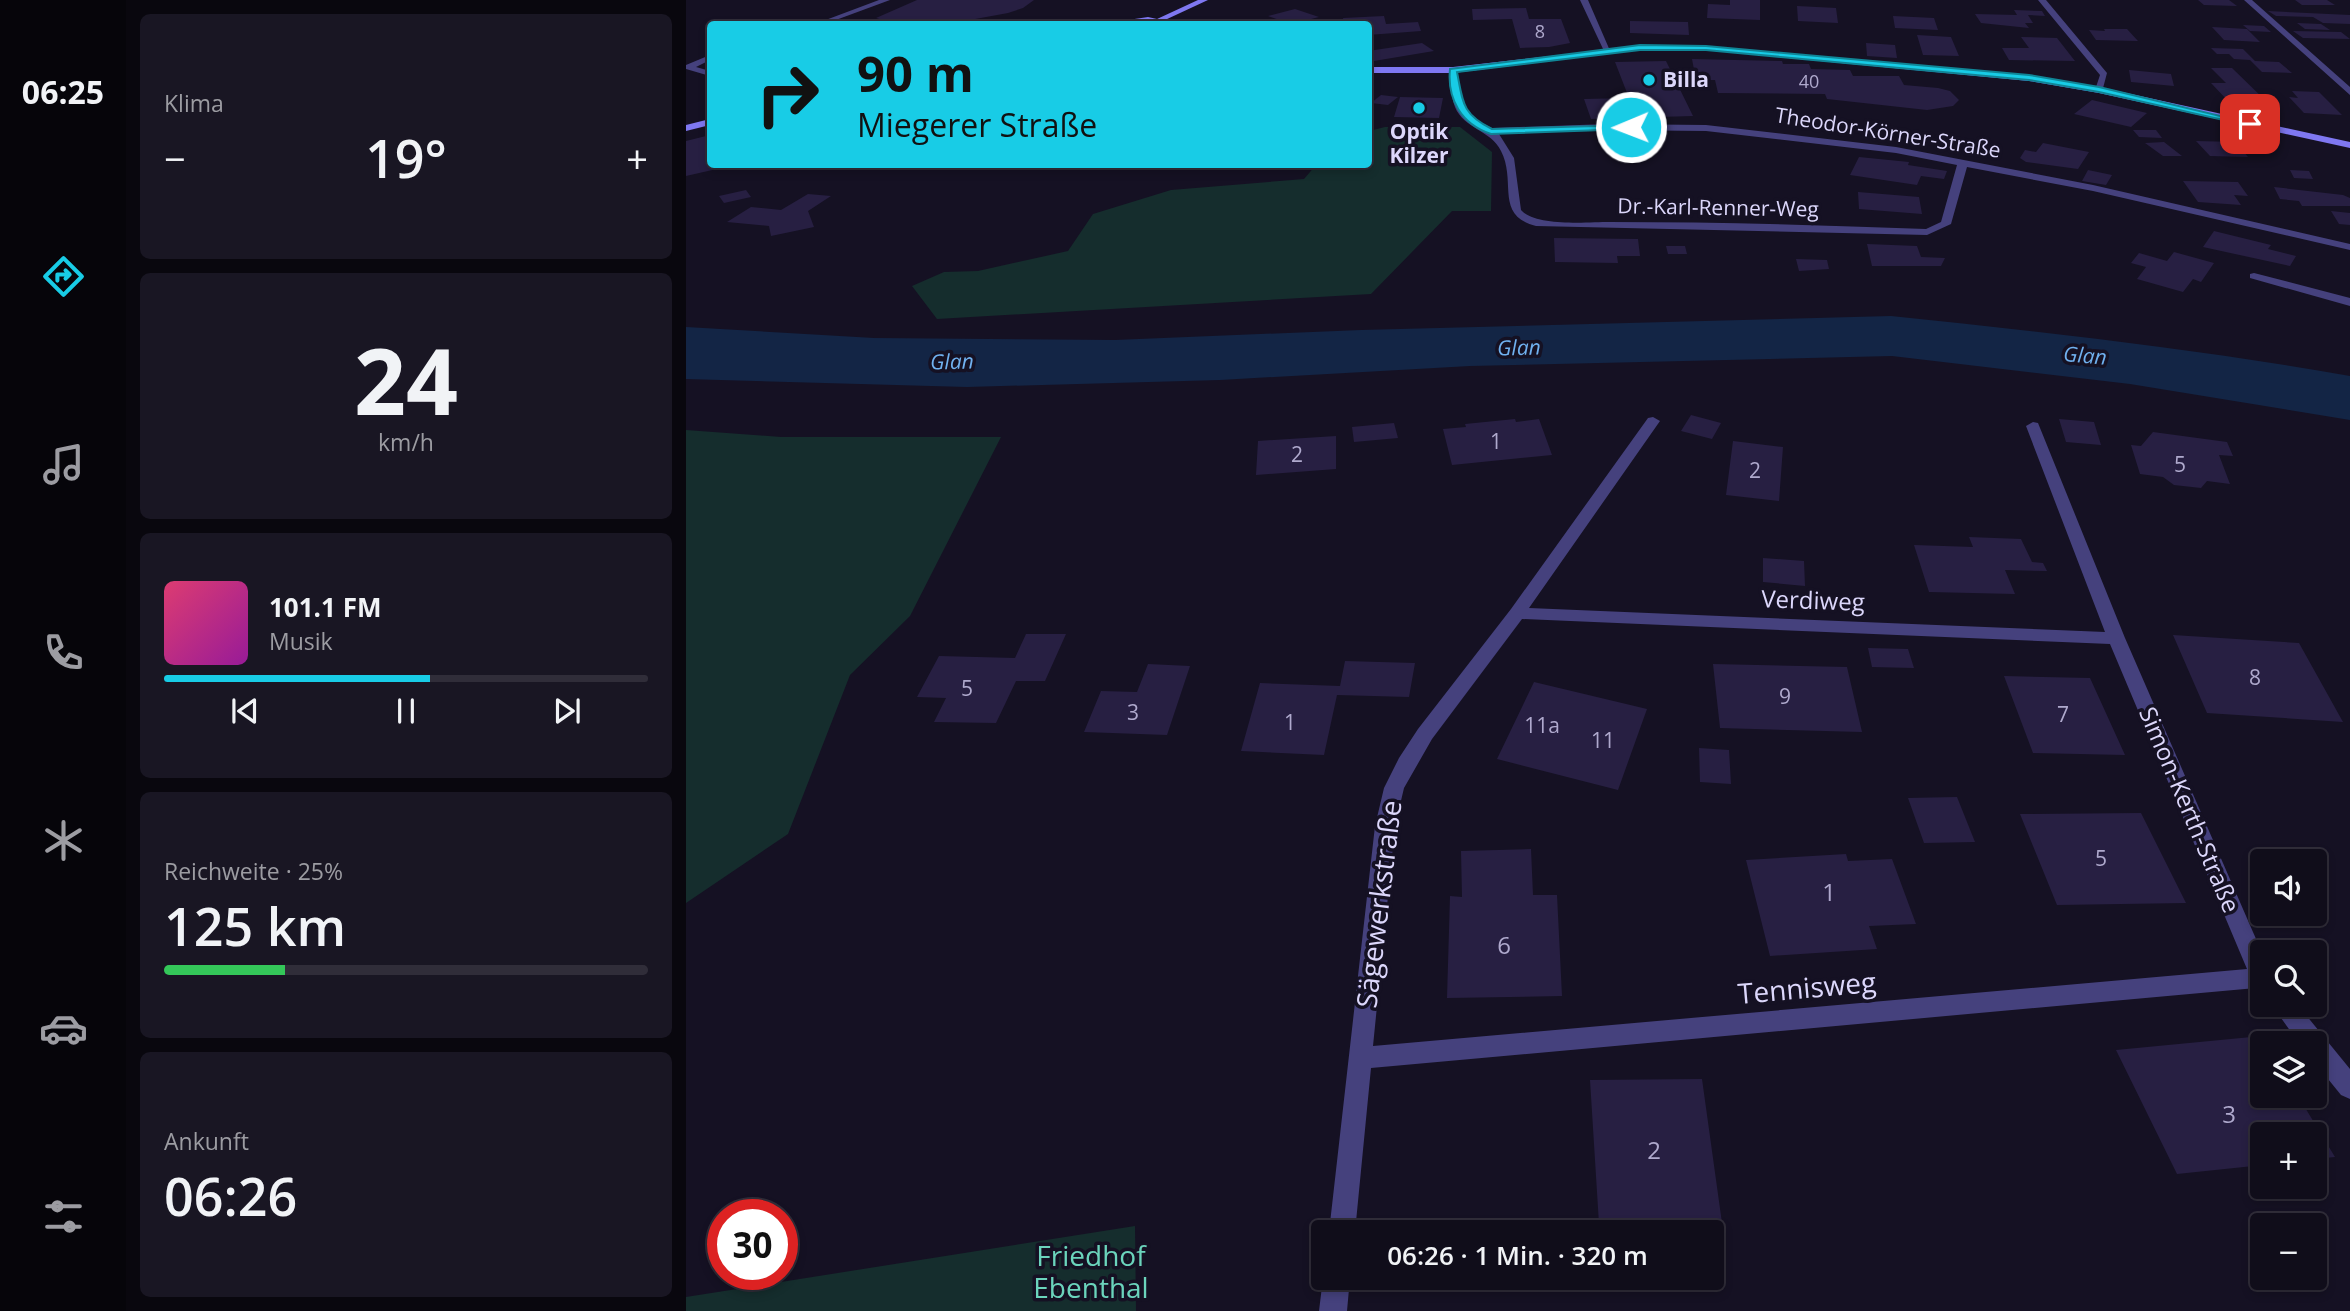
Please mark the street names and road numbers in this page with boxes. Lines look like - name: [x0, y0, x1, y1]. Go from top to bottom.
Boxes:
- street label: Theodor-Körner-Straße: [1773, 100, 2003, 164]
- street label: Dr.-Karl-Renner-Weg: [1617, 191, 1819, 223]
- street label: Verdiweg: [1761, 581, 1865, 618]
- street label: Simon-Kerth-Straße: [2132, 701, 2249, 917]
- street label: Sägewerkstraße: [1346, 798, 1410, 1010]
- street label: Tennisweg: [1736, 962, 1878, 1012]

